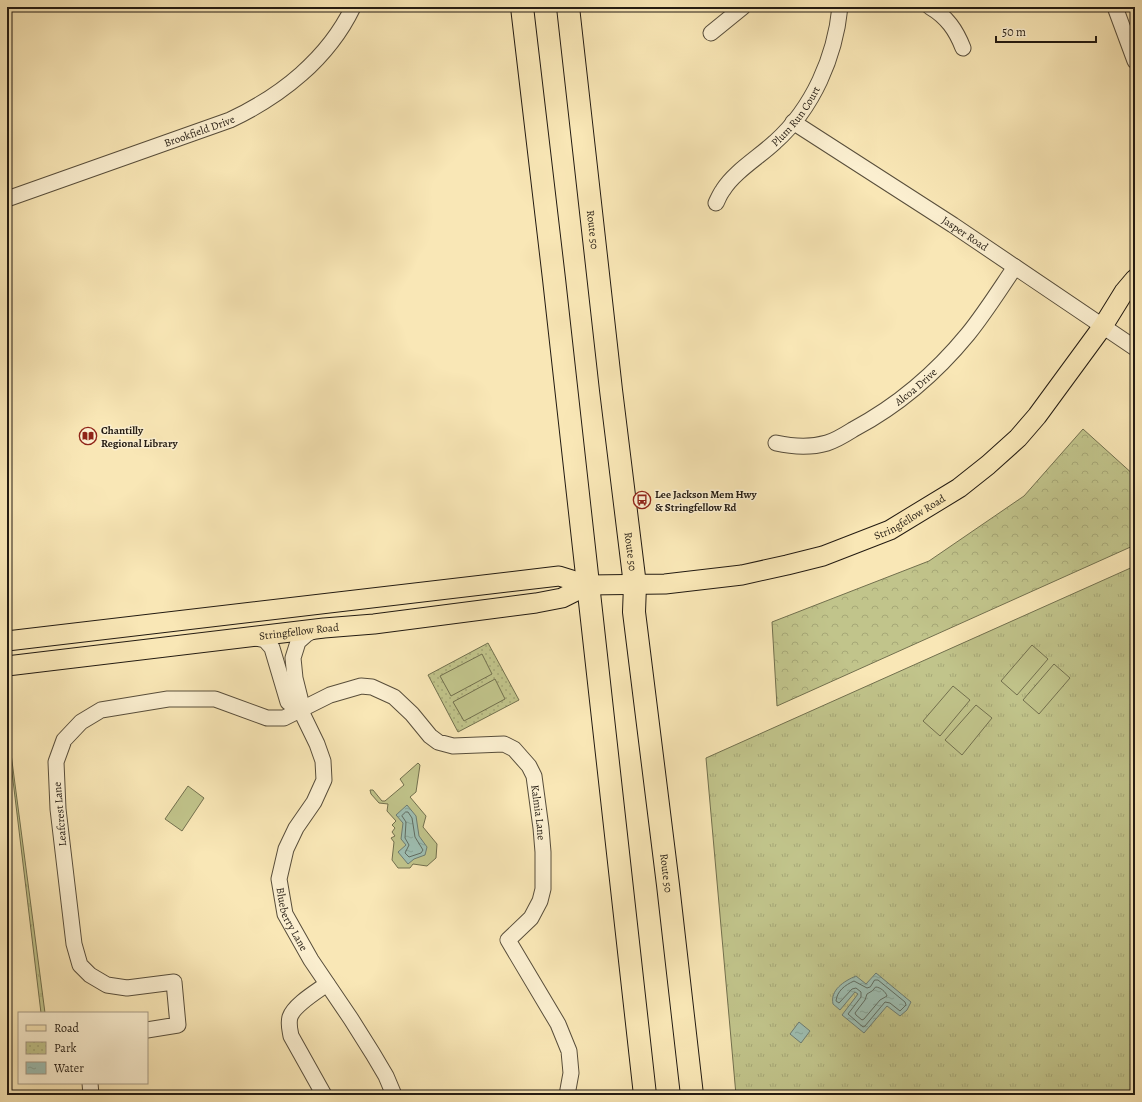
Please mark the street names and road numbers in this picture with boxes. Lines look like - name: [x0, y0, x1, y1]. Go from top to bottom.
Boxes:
- street label: Plum Run Court: [768, 83, 824, 150]
- street label: Brookfield Drive: [162, 111, 237, 150]
- street label: Route 50: [583, 209, 603, 250]
- street label: Jasper Road: [939, 212, 991, 254]
- street label: Alcoa Drive: [891, 365, 940, 409]
- street label: Stringfellow Road: [872, 491, 948, 543]
- street label: Route 50: [621, 531, 641, 572]
- street label: Stringfellow Road: [258, 619, 339, 643]
- street label: Leafcrest Lane: [50, 781, 70, 847]
- street label: Kalmia Lane: [528, 784, 549, 841]
- street label: Route 50: [657, 853, 676, 894]
- street label: Blueberry Lane: [273, 886, 312, 953]

